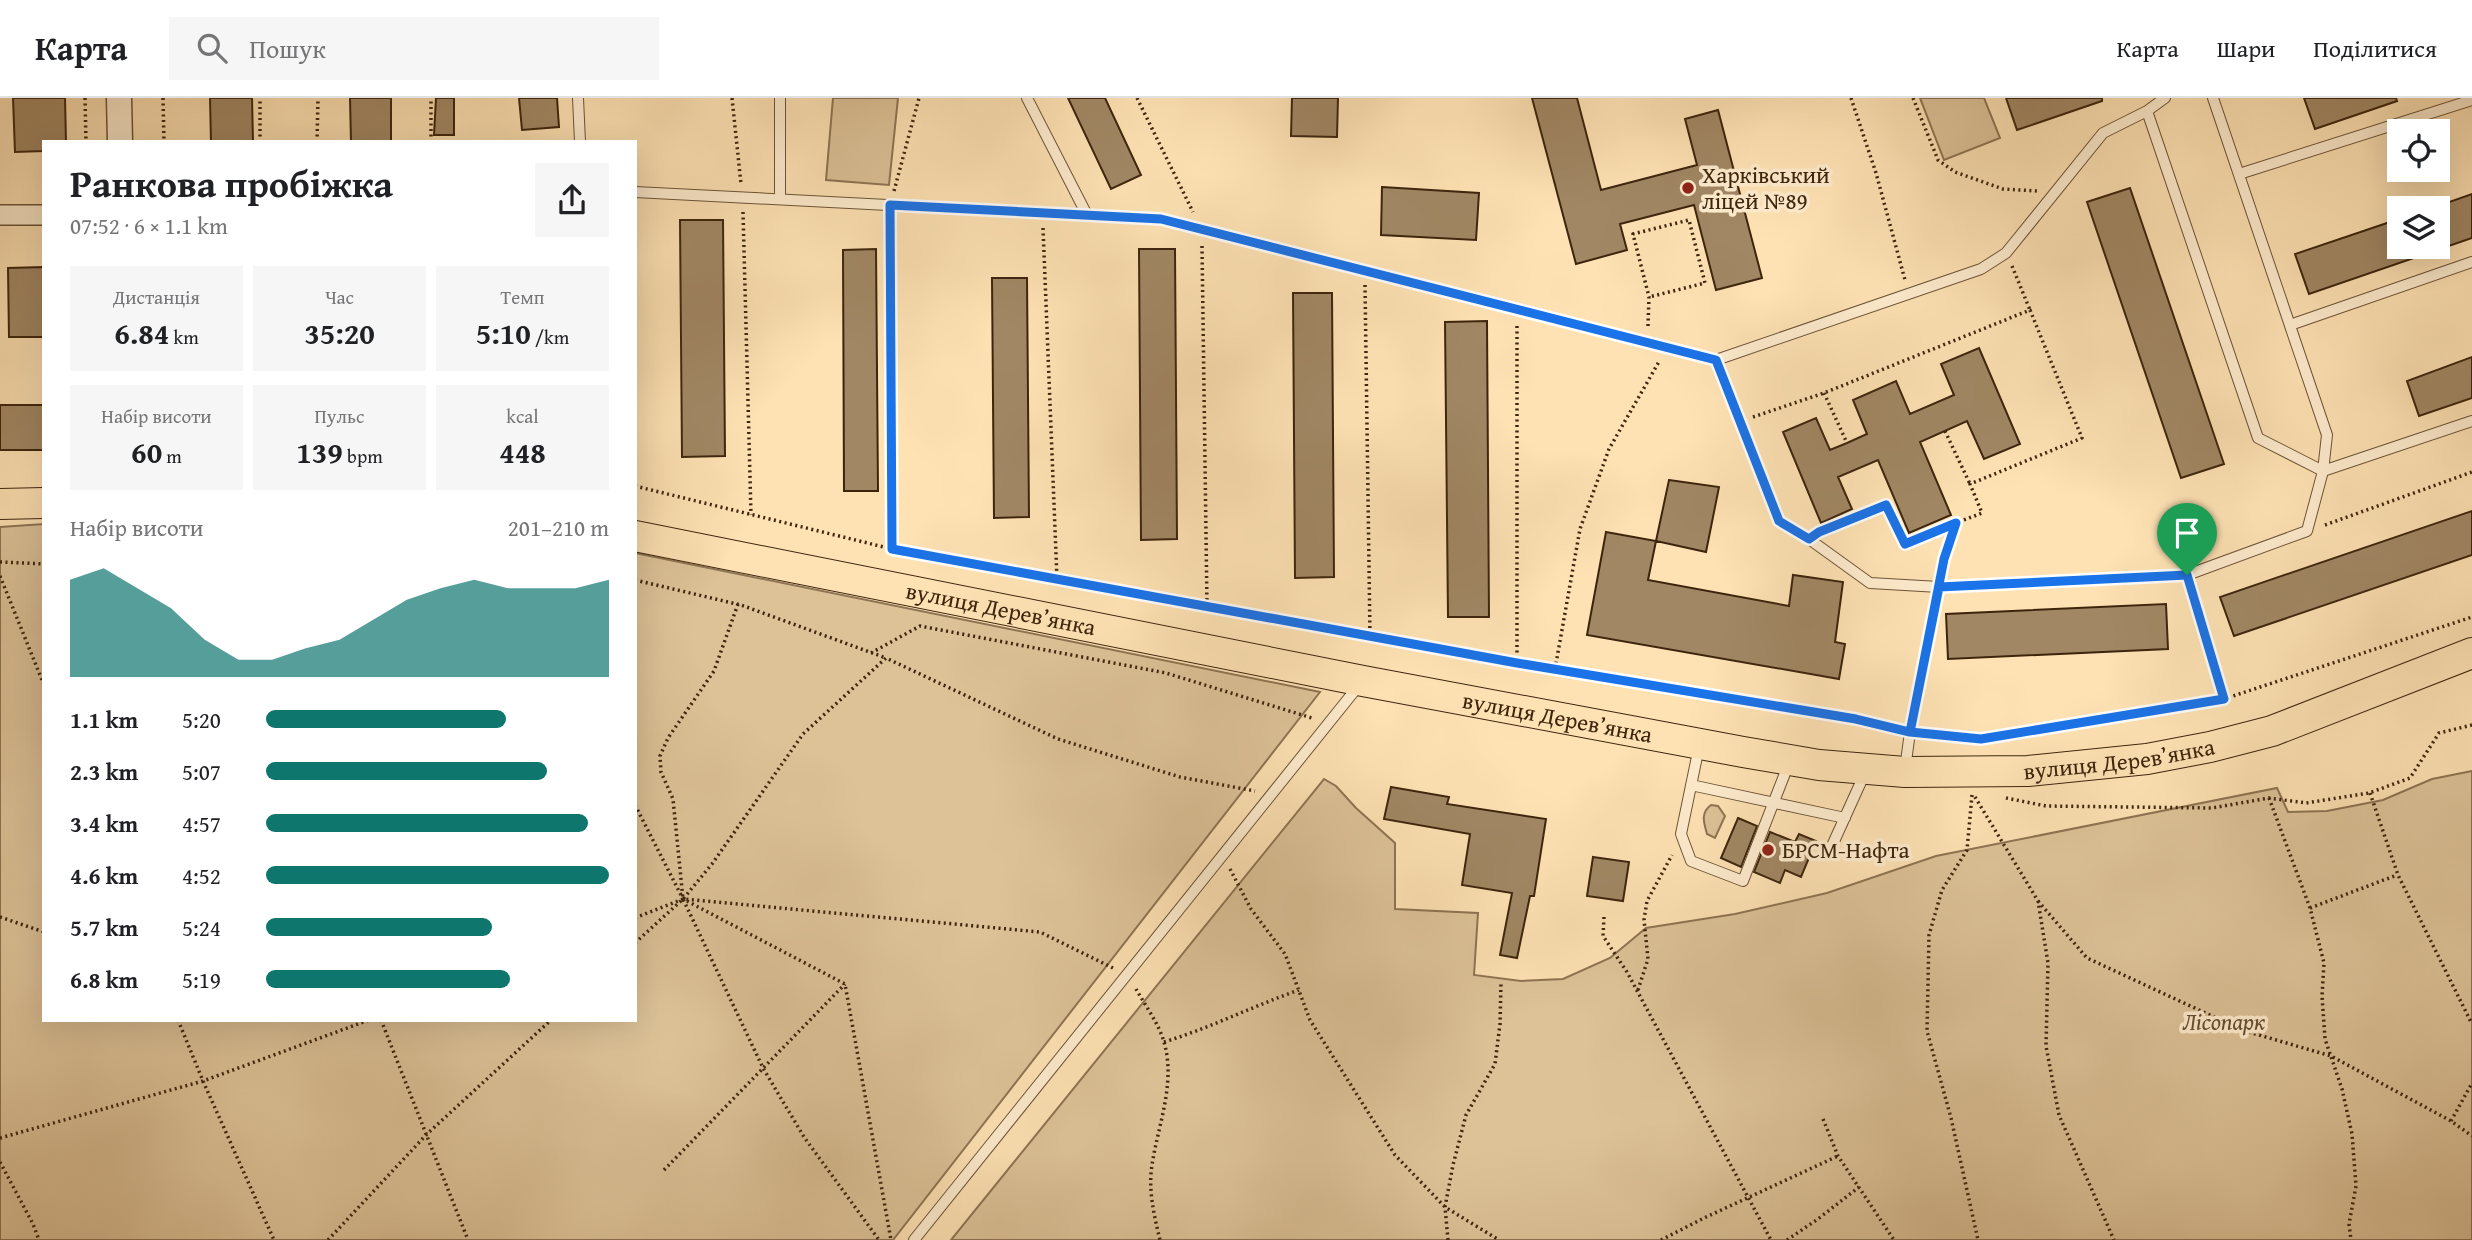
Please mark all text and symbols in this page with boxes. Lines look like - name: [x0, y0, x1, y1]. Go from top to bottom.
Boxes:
- search box: [169, 17, 659, 80]
- text: Карта: [35, 24, 127, 72]
- icon: search: [193, 29, 231, 67]
- text: Пошук: [249, 29, 326, 68]
- text: Карта: [2116, 31, 2179, 66]
- text: Шари: [2217, 31, 2275, 66]
- text: Поділитися: [2313, 31, 2437, 66]
- map controls: [2387, 119, 2450, 259]
- button: locate: [2387, 119, 2450, 182]
- text: Ранкова пробіжка: [70, 155, 393, 211]
- place label: Харківський ліцей №89: [1702, 158, 1830, 217]
- button: share: [535, 163, 609, 237]
- marker: Харківський ліцей №89: [1680, 180, 1696, 196]
- button: layers: [2387, 196, 2450, 259]
- text: 07:52 · 6 × 1.1 km: [70, 209, 228, 242]
- text: Дистанція: [113, 283, 200, 311]
- text: Час: [325, 283, 354, 311]
- text: Темп: [501, 283, 544, 311]
- text: 6.84: [114, 311, 169, 355]
- text: 35:20: [304, 311, 375, 355]
- text: 5:10: [476, 311, 531, 355]
- text: km: [169, 323, 199, 351]
- text: /km: [531, 323, 569, 351]
- text: Набір висоти: [101, 402, 212, 430]
- text: Пульс: [315, 402, 364, 430]
- text: kcal: [506, 402, 539, 430]
- text: 60: [131, 430, 162, 474]
- text: 139: [296, 430, 343, 474]
- text: 448: [499, 430, 546, 474]
- text: m: [162, 442, 182, 470]
- text: bpm: [343, 442, 383, 470]
- pin: [2157, 503, 2217, 575]
- text: Набір висоти: [70, 511, 204, 544]
- text: 201–210 m: [508, 511, 609, 544]
- icon: arrive: [2168, 514, 2206, 552]
- street label: вулиця Дерев’янка: [903, 573, 1099, 643]
- street label: вулиця Дерев’янка: [1460, 683, 1655, 751]
- text: 1.1 km: [70, 703, 138, 736]
- text: 5:20: [182, 703, 221, 736]
- street label: вулиця Дерев’янка: [2022, 729, 2217, 787]
- text: 2.3 km: [70, 755, 138, 788]
- text: 5:07: [182, 755, 221, 788]
- text: 3.4 km: [70, 807, 138, 840]
- text: 4:57: [182, 807, 221, 840]
- place label: БРСМ-Нафта: [1782, 833, 1910, 866]
- marker: БРСМ-Нафта: [1760, 842, 1776, 858]
- text: 4.6 km: [70, 859, 138, 892]
- text: 4:52: [182, 859, 221, 892]
- text: 5.7 km: [70, 911, 138, 944]
- text: 5:24: [182, 911, 221, 944]
- text: 6.8 km: [70, 963, 138, 996]
- text: 5:19: [182, 963, 221, 996]
- park label: Лісопарк: [2183, 1005, 2265, 1038]

